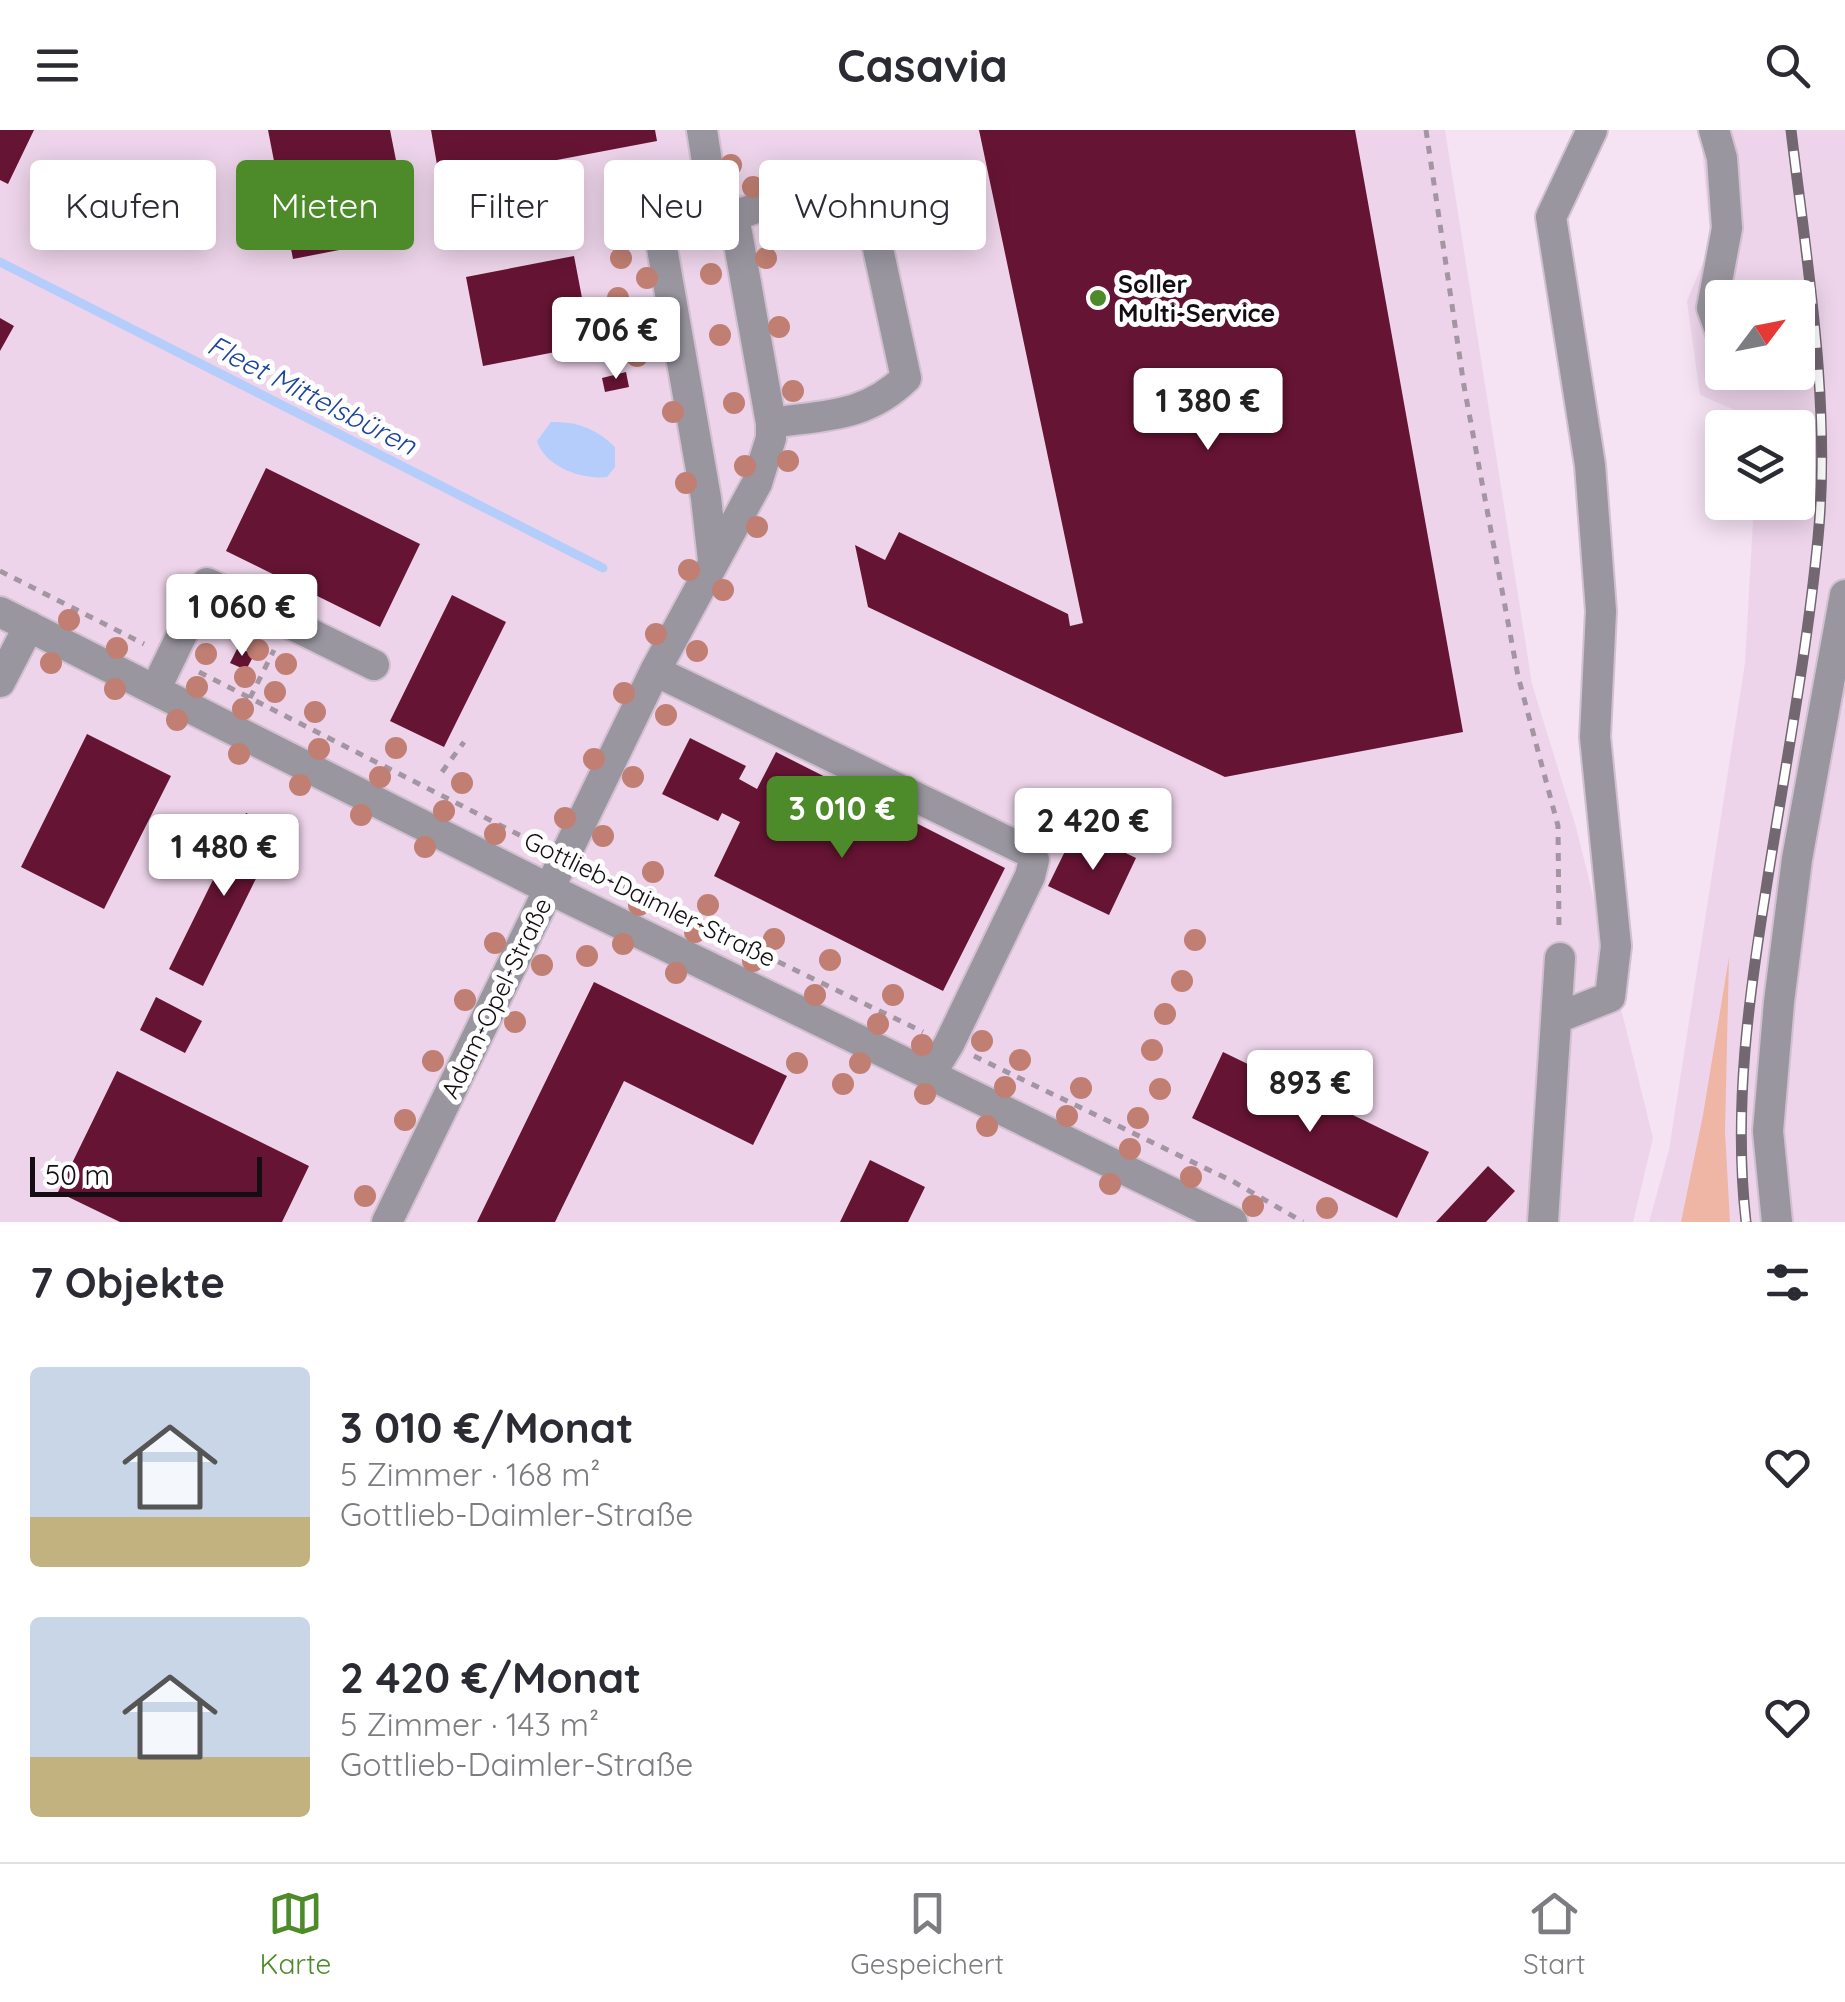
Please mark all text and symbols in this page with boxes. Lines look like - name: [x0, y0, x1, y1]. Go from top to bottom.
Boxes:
- text: Casavia: [837, 37, 1008, 93]
- icon: menu: [30, 38, 85, 93]
- icon: search: [1760, 38, 1815, 93]
- chip: Kaufen: [30, 160, 216, 250]
- chip: Mieten: [236, 160, 414, 250]
- chip: Filter: [434, 160, 584, 250]
- chip: Neu: [604, 160, 739, 250]
- chip: Wohnung: [759, 160, 986, 250]
- place label: Soller Multi-Service: [1118, 268, 1275, 328]
- north arrow: [1705, 280, 1815, 390]
- map controls: [1705, 280, 1815, 520]
- marker: Soller Multi-Service: [1087, 287, 1109, 309]
- pin: 706 €: [546, 297, 686, 382]
- text: 706 €: [574, 309, 658, 349]
- water label: Fleet Mittelsbüren: [202, 327, 423, 463]
- pin: 1 380 €: [1116, 368, 1300, 453]
- text: 1 380 €: [1156, 380, 1260, 420]
- button: layers: [1705, 410, 1815, 520]
- pin: 1 060 €: [150, 574, 334, 659]
- text: 1 060 €: [188, 586, 296, 626]
- pin: 3 010 €: [750, 776, 934, 861]
- text: 3 010 €: [789, 788, 895, 828]
- pin: 2 420 €: [1001, 788, 1185, 873]
- text: 2 420 €: [1037, 800, 1149, 840]
- pin: 1 480 €: [132, 814, 316, 899]
- street label: Gottlieb-Daimler-Straße: [519, 824, 781, 973]
- text: 1 480 €: [171, 826, 277, 866]
- street label: Adam-Opel-Straße: [434, 892, 558, 1103]
- pin: 893 €: [1240, 1050, 1380, 1135]
- text: 893 €: [1269, 1062, 1351, 1102]
- scale bar: [30, 1152, 262, 1196]
- text: 50 m: [45, 1157, 110, 1192]
- icon: filters: [1760, 1255, 1815, 1310]
- text: 7 Objekte: [30, 1256, 225, 1309]
- text: 3 010 €/Monat: [340, 1401, 633, 1454]
- icon: home: [110, 1407, 230, 1527]
- icon: heart: [1760, 1440, 1815, 1495]
- text: 5 Zimmer · 168 m²: [340, 1454, 601, 1494]
- text: Gottlieb-Daimler-Straße: [340, 1494, 693, 1534]
- text: 2 420 €/Monat: [340, 1651, 641, 1704]
- icon: home: [110, 1657, 230, 1777]
- icon: heart: [1760, 1690, 1815, 1745]
- text: 5 Zimmer · 143 m²: [340, 1704, 599, 1744]
- text: Gottlieb-Daimler-Straße: [340, 1744, 693, 1784]
- tab: Karte: [260, 1886, 331, 1981]
- tab: Gespeichert: [850, 1886, 1004, 1981]
- tab: Start: [1523, 1886, 1586, 1981]

